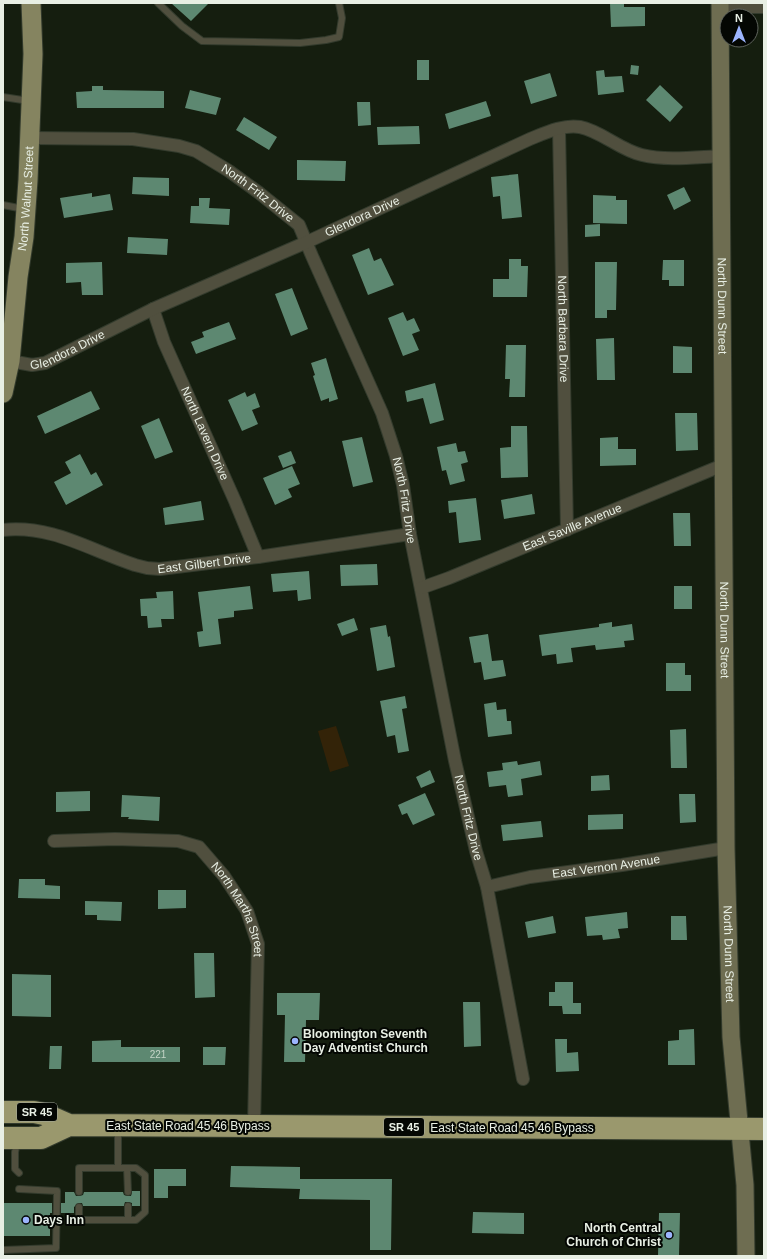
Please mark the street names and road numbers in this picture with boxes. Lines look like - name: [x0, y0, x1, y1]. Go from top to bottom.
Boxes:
- street label: North Walnut Street: [15, 145, 36, 252]
- street label: North Fritz Drive: [219, 161, 297, 225]
- street label: Glendora Drive: [323, 193, 402, 240]
- street label: North Dunn Street: [715, 257, 729, 355]
- street label: North Barbara Drive: [555, 275, 571, 383]
- street label: Glendora Drive: [29, 327, 107, 372]
- street label: North Lavern Drive: [178, 385, 232, 483]
- street label: North Fritz Drive: [389, 456, 419, 545]
- street label: East Saville Avenue: [521, 500, 624, 554]
- street label: East Gilbert Drive: [157, 551, 252, 576]
- street label: North Dunn Street: [717, 581, 732, 679]
- street label: North Fritz Drive: [451, 774, 486, 862]
- street label: East Vernon Avenue: [551, 852, 661, 881]
- street label: North Martha Street: [208, 859, 266, 958]
- street label: North Dunn Street: [721, 905, 737, 1003]
- road number: SR 45: [17, 1103, 57, 1121]
- road number: SR 45: [384, 1118, 424, 1136]
- street label: East State Road 45 46 Bypass: [106, 1119, 270, 1133]
- street label: East State Road 45 46 Bypass: [430, 1121, 594, 1135]

